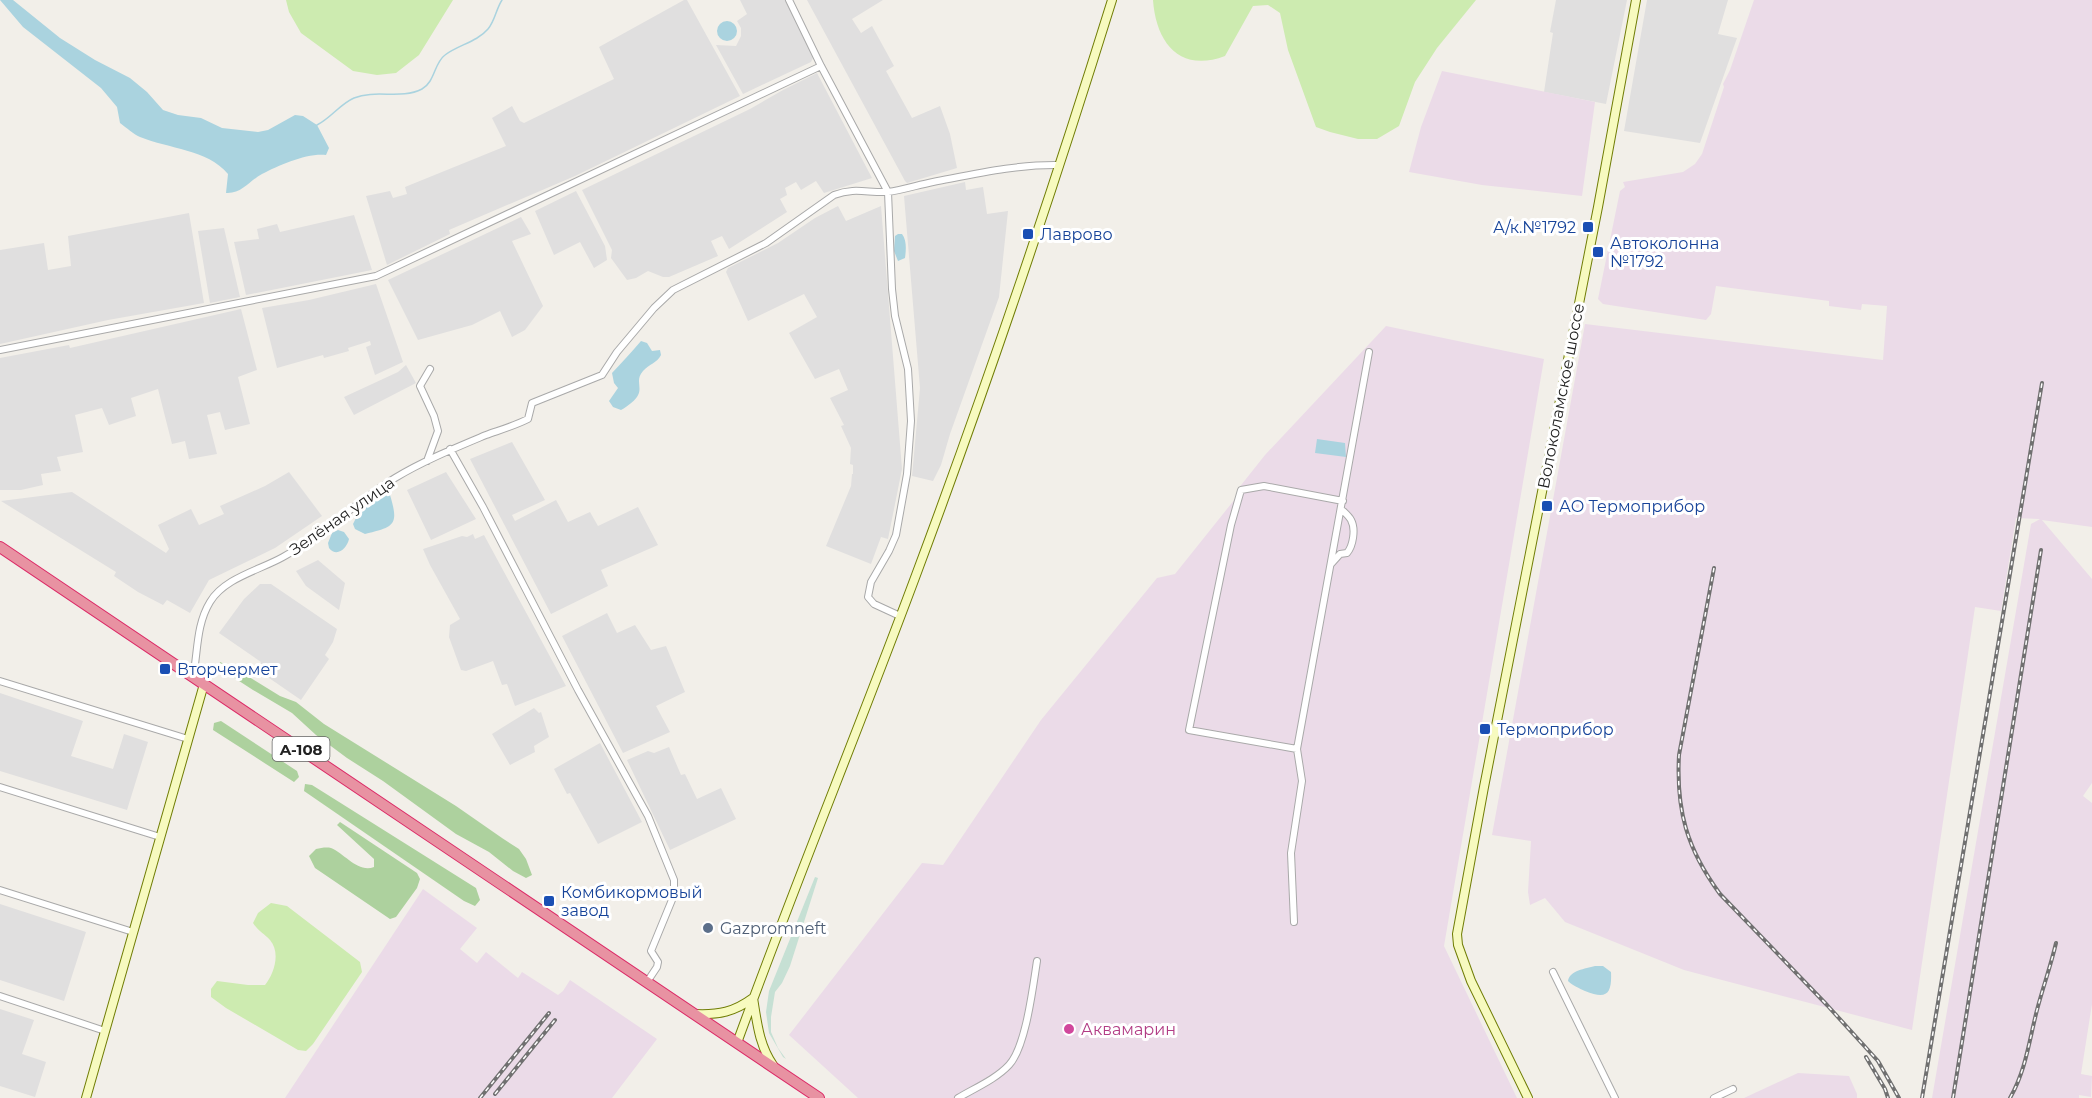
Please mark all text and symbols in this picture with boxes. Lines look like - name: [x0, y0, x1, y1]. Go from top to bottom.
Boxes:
- place label: А/к.№1792: [1493, 218, 1576, 237]
- marker: А/к.№1792: [1581, 220, 1595, 234]
- place label: Лаврово: [1040, 225, 1113, 244]
- marker: Лаврово: [1021, 227, 1035, 241]
- place label: Автоколонна №1792: [1610, 234, 1719, 271]
- marker: Автоколонна №1792: [1591, 245, 1605, 259]
- street label: Волоколамское шоссе: [1534, 302, 1588, 490]
- street label: Зелёная улица: [286, 473, 398, 559]
- place label: АО Термоприбор: [1559, 497, 1705, 516]
- marker: АО Термоприбор: [1540, 499, 1554, 513]
- place label: Вторчермет: [177, 660, 278, 679]
- marker: Вторчермет: [158, 662, 172, 676]
- place label: Термоприбор: [1497, 720, 1614, 739]
- marker: Термоприбор: [1478, 722, 1492, 736]
- road number: А-108: [272, 737, 330, 761]
- place label: Комбикормовый завод: [561, 883, 702, 920]
- marker: Комбикормовый завод: [542, 894, 556, 908]
- place label: Gazpromneft: [720, 919, 827, 938]
- marker: Gazpromneft: [701, 921, 715, 935]
- place label: Аквамарин: [1081, 1020, 1176, 1039]
- marker: Аквамарин: [1062, 1022, 1076, 1036]

